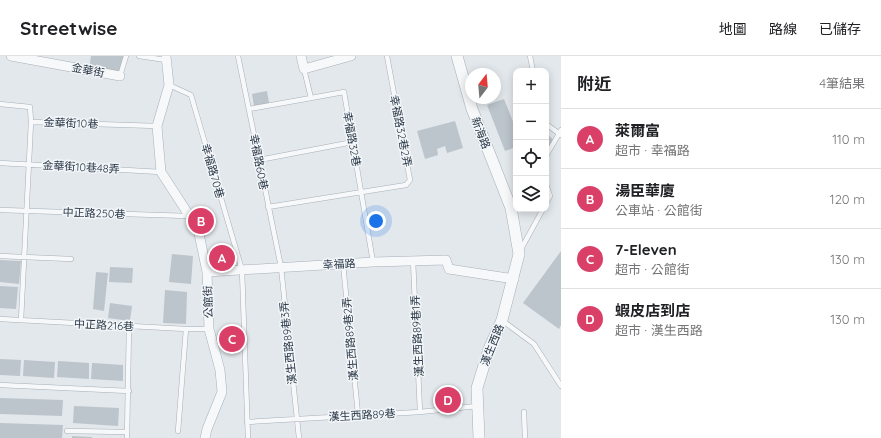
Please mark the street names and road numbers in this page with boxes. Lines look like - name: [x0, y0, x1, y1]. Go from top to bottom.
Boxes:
- street label: 金華街: [70, 60, 106, 80]
- street label: 幸福路32巷2弄: [387, 94, 415, 168]
- street label: 幸福路32巷: [340, 110, 364, 168]
- street label: 金華街10巷: [43, 115, 99, 131]
- street label: 新海路: [469, 115, 493, 151]
- street label: 幸福路60巷: [247, 133, 271, 191]
- street label: 幸福路70巷: [199, 142, 227, 200]
- street label: 金華街10巷48弄: [42, 158, 120, 176]
- street label: 中正路250巷: [62, 205, 126, 221]
- street label: 幸福路: [322, 256, 356, 272]
- street label: 公館街: [200, 285, 216, 319]
- street label: 漢生西路89巷1弄: [408, 295, 426, 377]
- street label: 漢生西路89巷2弄: [339, 296, 361, 382]
- street label: 漢生西路89巷3弄: [277, 301, 299, 385]
- street label: 中正路216巷: [74, 316, 134, 334]
- street label: 漢生西路: [477, 322, 507, 368]
- street label: 漢生西路89巷: [328, 406, 396, 424]

